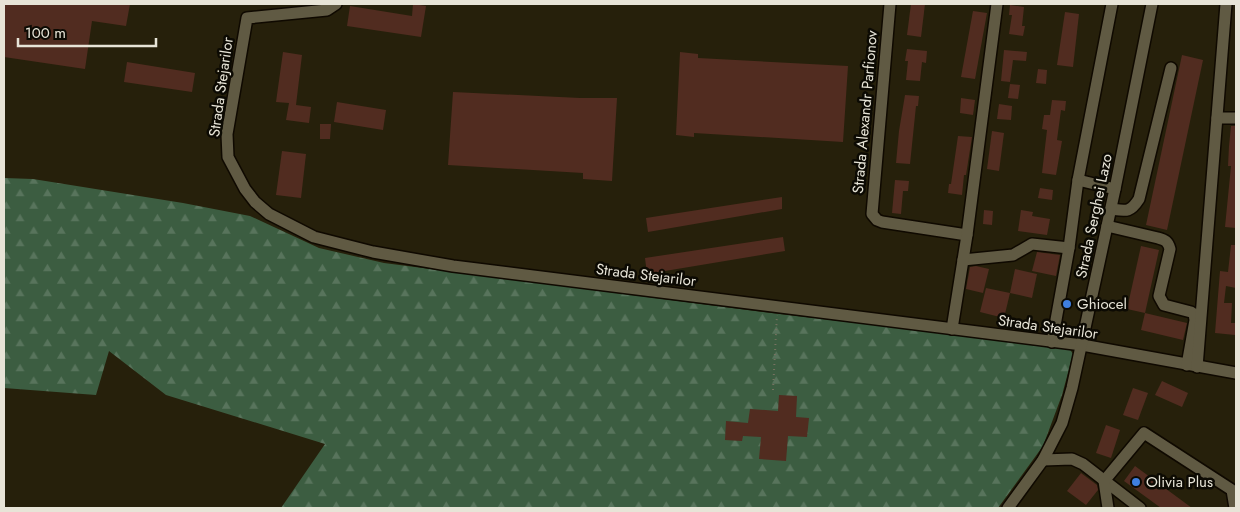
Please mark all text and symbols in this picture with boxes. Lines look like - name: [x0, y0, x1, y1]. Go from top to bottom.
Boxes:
- scale bar: [18, 15, 155, 47]
- text: 100 m: [25, 22, 66, 44]
- street label: Strada Alexandr Parfionov: [847, 29, 883, 195]
- street label: Strada Stejarilor: [203, 35, 239, 138]
- street label: Strada Serghei Lazo: [1070, 152, 1118, 280]
- street label: Strada Stejarilor: [595, 258, 698, 292]
- place label: Ghiocel: [1077, 293, 1127, 315]
- marker: Ghiocel: [1061, 298, 1073, 310]
- street label: Strada Stejarilor: [997, 309, 1100, 345]
- place label: Olivia Plus: [1146, 471, 1213, 493]
- marker: Olivia Plus: [1130, 476, 1142, 488]

